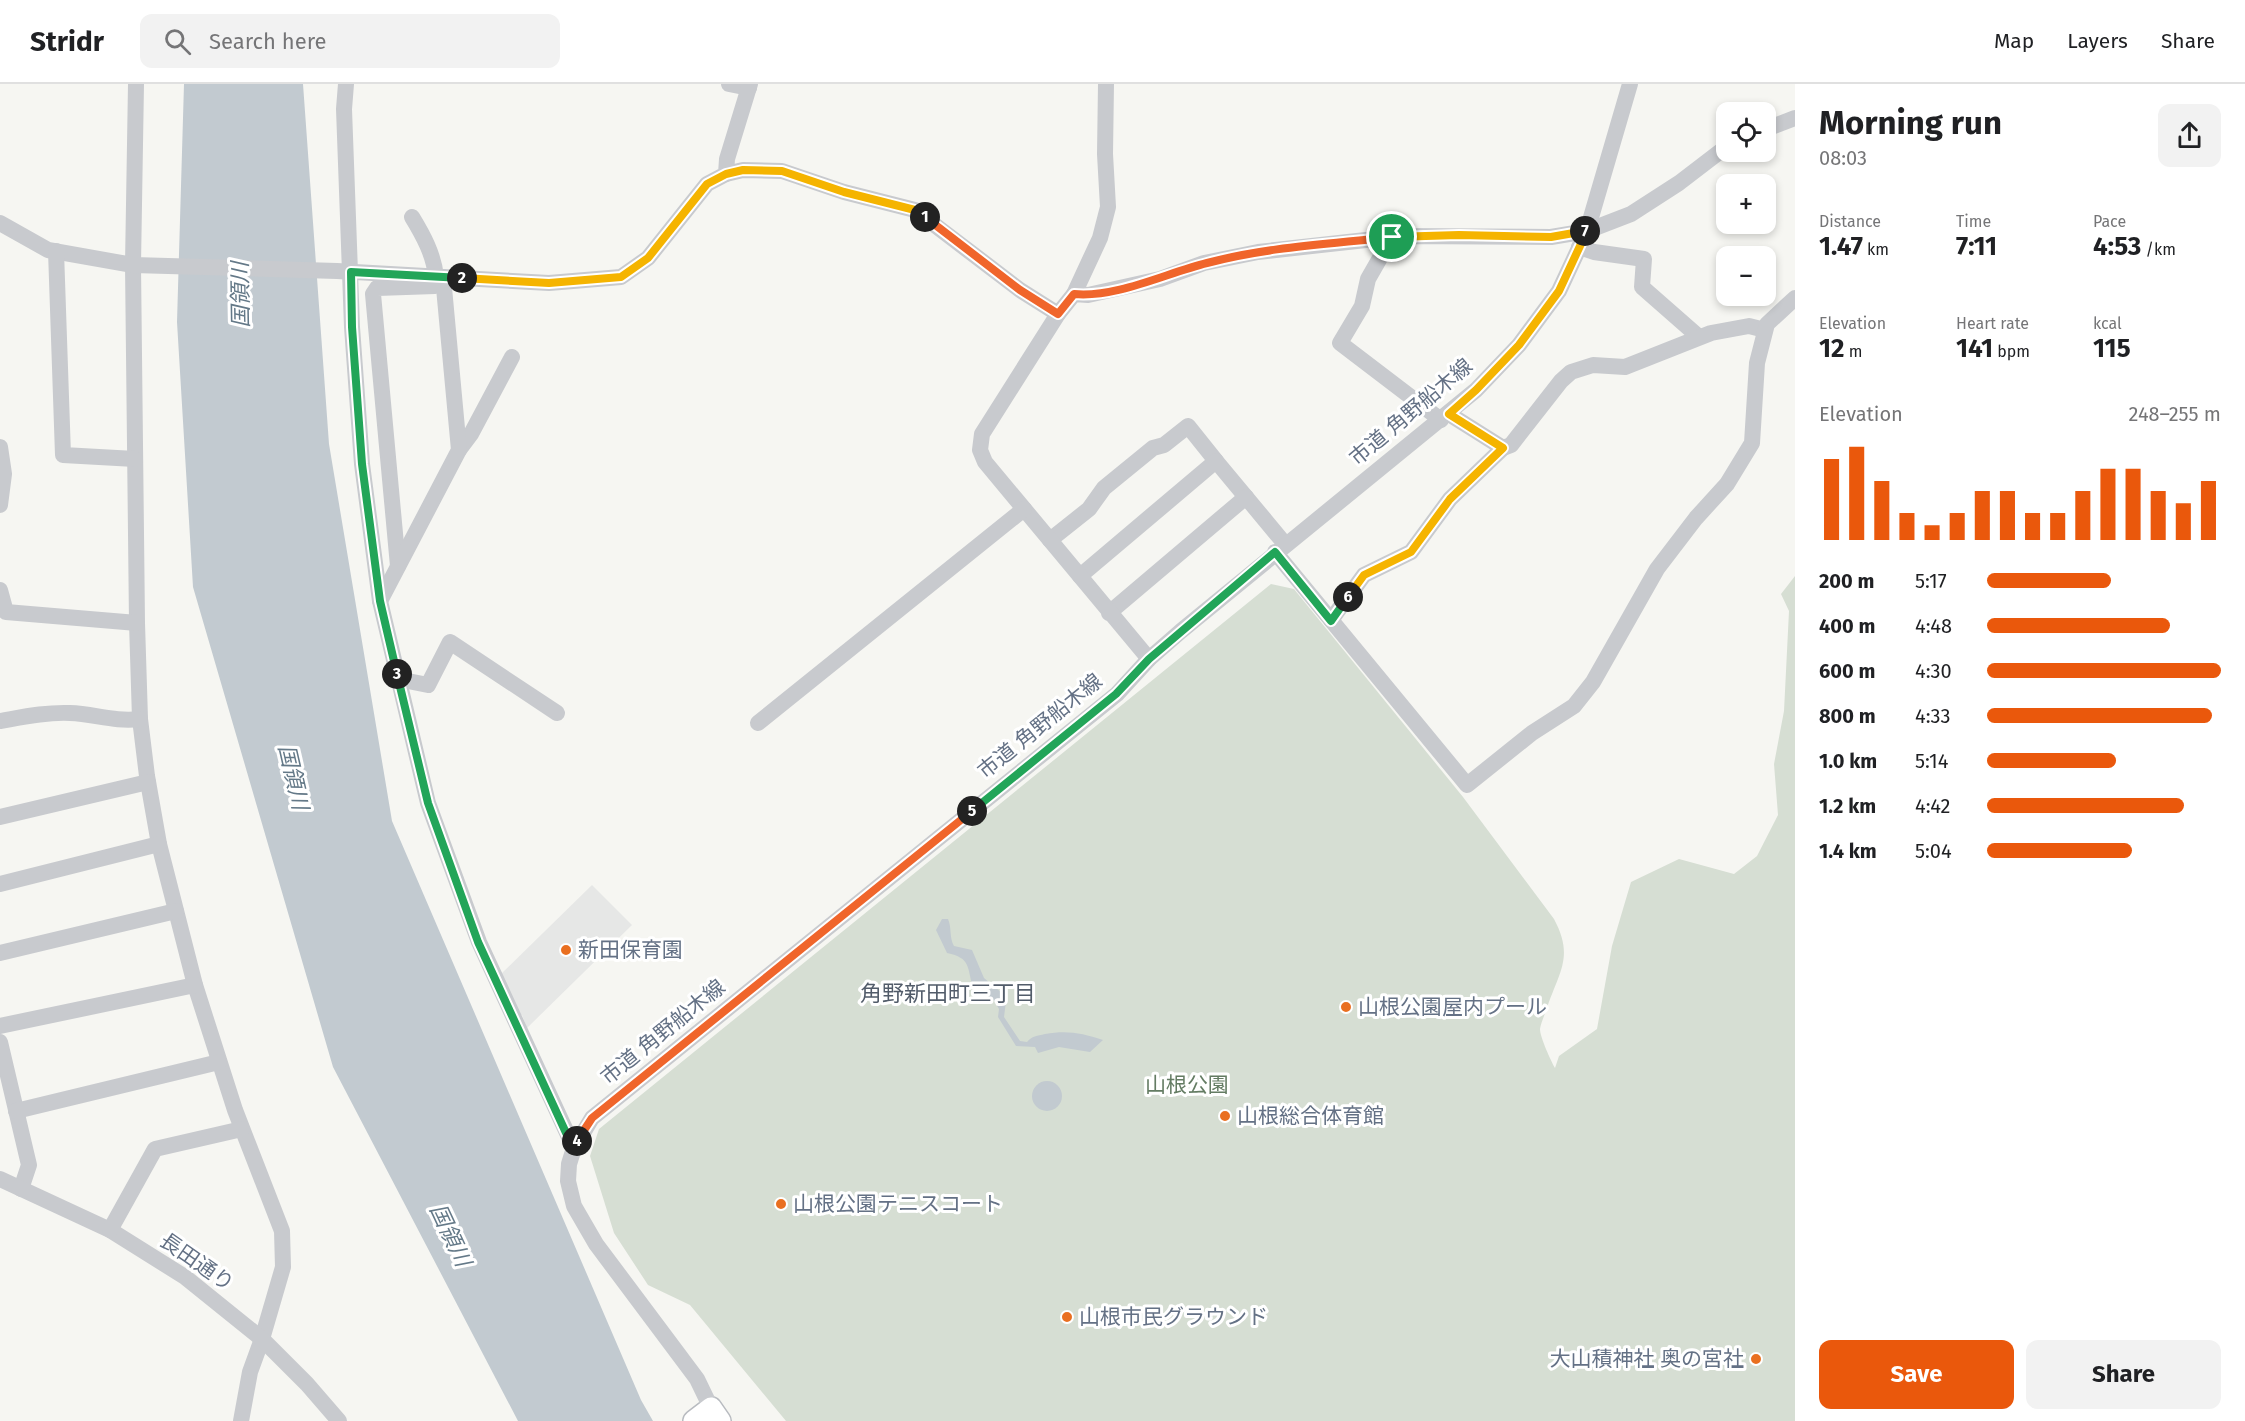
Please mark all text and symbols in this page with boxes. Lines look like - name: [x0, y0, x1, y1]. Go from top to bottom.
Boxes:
- search box: [140, 14, 560, 68]
- text: Stridr: [30, 25, 104, 58]
- icon: search: [161, 25, 194, 58]
- text: Search here: [209, 28, 327, 55]
- text: Map: [1994, 28, 2034, 54]
- text: Layers: [2067, 28, 2128, 54]
- text: Share: [2161, 28, 2215, 54]
- map controls: [1716, 102, 1776, 306]
- button: locate: [1716, 102, 1776, 162]
- text: Morning run: [1819, 103, 2002, 143]
- button: share: [2158, 104, 2221, 167]
- text: 08:03: [1819, 146, 1867, 170]
- button: +: [1716, 174, 1776, 234]
- pin: 1: [910, 202, 940, 232]
- text: 1: [921, 207, 929, 226]
- pin: [1366, 211, 1417, 262]
- text: Distance: [1819, 212, 1881, 231]
- text: Time: [1956, 212, 1991, 231]
- text: Pace: [2093, 212, 2126, 231]
- pin: 7: [1570, 216, 1600, 246]
- icon: arrive: [1375, 220, 1408, 253]
- text: 7: [1581, 221, 1589, 240]
- text: 1.47: [1819, 231, 1863, 262]
- text: 7:11: [1956, 231, 1997, 262]
- text: 4:53: [2093, 231, 2141, 262]
- text: km: [1863, 240, 1889, 259]
- text: /km: [2141, 240, 2176, 259]
- button: −: [1716, 246, 1776, 306]
- water label: 国領川: [226, 260, 255, 328]
- pin: 2: [447, 263, 477, 293]
- text: 2: [458, 268, 466, 287]
- text: Elevation: [1819, 314, 1886, 333]
- text: Heart rate: [1956, 314, 2029, 333]
- text: kcal: [2093, 314, 2122, 333]
- text: 12: [1819, 333, 1845, 364]
- text: 141: [1956, 333, 1993, 364]
- text: 115: [2093, 333, 2131, 364]
- text: m: [1845, 342, 1862, 361]
- text: bpm: [1993, 342, 2030, 361]
- street label: 市道 角野船木線: [1344, 353, 1478, 471]
- text: Elevation: [1819, 402, 1903, 426]
- text: 248–255 m: [2129, 402, 2221, 426]
- text: 200 m: [1819, 569, 1874, 593]
- text: 5:17: [1915, 569, 1947, 593]
- pin: 6: [1333, 582, 1363, 612]
- text: 6: [1343, 587, 1353, 606]
- text: 400 m: [1819, 614, 1875, 638]
- text: 4:48: [1915, 614, 1952, 638]
- pin: 3: [382, 659, 412, 689]
- text: 600 m: [1819, 659, 1875, 683]
- text: 4:30: [1915, 659, 1952, 683]
- text: 3: [393, 664, 401, 683]
- street label: 市道 角野船木線: [973, 668, 1107, 784]
- text: 800 m: [1819, 704, 1876, 728]
- text: 4:33: [1915, 704, 1951, 728]
- water label: 国領川: [273, 742, 315, 814]
- text: 1.0 km: [1819, 749, 1877, 773]
- text: 5:14: [1915, 749, 1948, 773]
- text: 1.2 km: [1819, 794, 1876, 818]
- text: 4:42: [1915, 794, 1950, 818]
- pin: 5: [957, 796, 987, 826]
- text: 5: [968, 801, 976, 820]
- text: 1.4 km: [1819, 839, 1877, 863]
- text: 5:04: [1915, 839, 1952, 863]
- place label: 新田保育園: [578, 937, 683, 963]
- marker: 新田保育園: [559, 943, 573, 957]
- street label: 市道 角野船木線: [596, 974, 730, 1090]
- district label: 角野新田町三丁目: [860, 980, 1036, 1007]
- place label: 山根公園屋内プール: [1358, 994, 1547, 1020]
- marker: 山根公園屋内プール: [1339, 1000, 1353, 1014]
- park label: 山根公園: [1145, 1072, 1229, 1098]
- place label: 山根総合体育館: [1237, 1103, 1384, 1129]
- marker: 山根総合体育館: [1218, 1109, 1232, 1123]
- pin: 4: [562, 1126, 592, 1156]
- text: 4: [572, 1131, 582, 1150]
- place label: 山根公園テニスコート: [793, 1191, 1003, 1217]
- marker: 山根公園テニスコート: [774, 1197, 788, 1211]
- water label: 国領川: [424, 1200, 478, 1273]
- street label: 長田通り: [155, 1227, 239, 1297]
- place label: 山根市民グラウンド: [1079, 1304, 1268, 1330]
- marker: 山根市民グラウンド: [1060, 1310, 1074, 1324]
- button: Save: [1819, 1340, 2014, 1409]
- button: Share: [2026, 1340, 2221, 1409]
- place label: 大山積神社 奥の宮社: [1549, 1346, 1744, 1372]
- marker: 大山積神社 奥の宮社: [1749, 1352, 1763, 1366]

